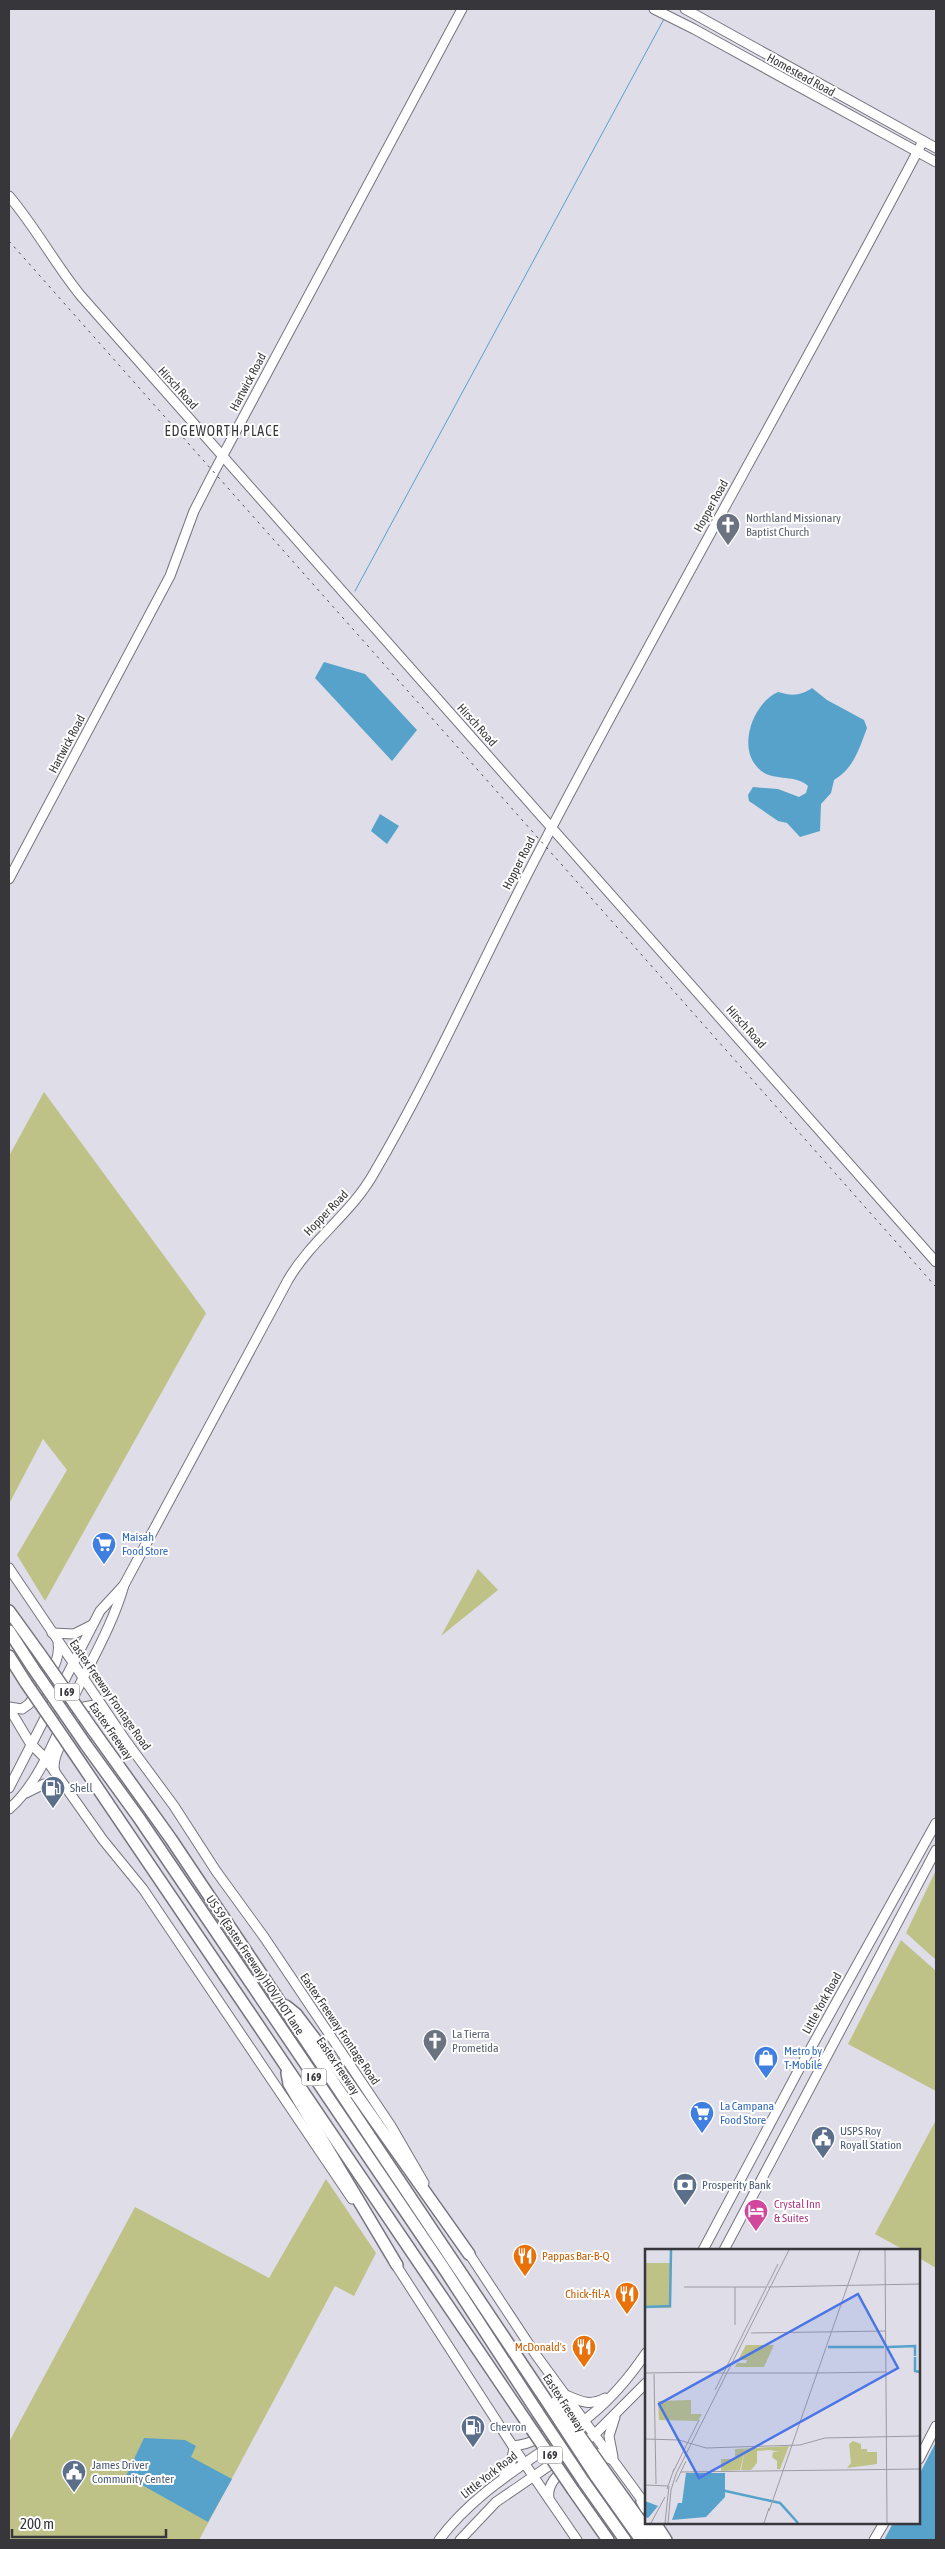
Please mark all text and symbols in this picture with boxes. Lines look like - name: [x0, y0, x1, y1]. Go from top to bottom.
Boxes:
- street label: Homestead Road: [765, 51, 837, 99]
- street label: Hartwick Road: [227, 351, 269, 413]
- street label: Hirsch Road: [155, 364, 201, 412]
- district label: EDGEWORTH PLACE: [165, 423, 279, 439]
- street label: Hopper Road: [691, 477, 731, 535]
- place label: Northland Missionary Baptist Church: [746, 511, 841, 539]
- church icon: Northland Missionary Baptist Church: [715, 512, 741, 546]
- street label: Hirsch Road: [454, 701, 500, 749]
- street label: Hartwick Road: [46, 713, 88, 775]
- street label: Hopper Road: [500, 834, 538, 892]
- street label: Hirsch Road: [723, 1003, 769, 1051]
- street label: Hopper Road: [301, 1187, 351, 1239]
- place label: Maisah Food Store: [122, 1530, 168, 1558]
- supermarket icon: Maisah Food Store: [91, 1531, 117, 1565]
- street label: Eastex Freeway Frontage Road: [66, 1637, 154, 1753]
- road number: I 69: [54, 1684, 80, 1700]
- street label: Eastex Freeway: [86, 1700, 136, 1762]
- fuel station icon: Shell: [40, 1775, 66, 1809]
- place label: Shell: [70, 1781, 93, 1795]
- street label: US 59 (Eastex Freeway) HOV/HOT lane: [203, 1893, 307, 2037]
- street label: Eastex Freeway Frontage Road: [297, 1970, 383, 2088]
- street label: Little York Road: [799, 1970, 845, 2036]
- place label: La Tierra Prometida: [452, 2027, 499, 2055]
- church icon: La Tierra Prometida: [422, 2028, 448, 2062]
- street label: Eastex Freeway: [313, 2034, 363, 2098]
- place label: Metro by T-Mobile: [784, 2044, 822, 2072]
- shop icon: Metro by T-Mobile: [753, 2045, 779, 2079]
- road number: I 69: [302, 2068, 326, 2086]
- place label: La Campana Food Store: [720, 2099, 774, 2127]
- supermarket icon: La Campana Food Store: [689, 2100, 715, 2134]
- place label: USPS Roy Royall Station: [840, 2124, 902, 2152]
- public building icon: USPS Roy Royall Station: [810, 2125, 836, 2159]
- bank icon: Prosperity Bank: [672, 2172, 698, 2206]
- place label: Prosperity Bank: [702, 2178, 772, 2192]
- place label: Crystal Inn & Suites: [774, 2197, 821, 2225]
- hotel icon: Crystal Inn & Suites: [743, 2198, 769, 2232]
- restaurant icon: Pappas Bar-B-Q: [512, 2243, 538, 2277]
- place label: Pappas Bar-B-Q: [542, 2249, 611, 2263]
- inset map: [645, 2249, 920, 2524]
- restaurant icon: Chick-fil-A: [614, 2281, 640, 2315]
- place label: Chick-fil-A: [565, 2287, 610, 2301]
- restaurant icon: McDonald's: [571, 2334, 597, 2368]
- place label: McDonald's: [515, 2340, 566, 2354]
- street label: Eastex Freeway: [540, 2371, 588, 2435]
- fuel station icon: Chevron: [460, 2414, 486, 2448]
- place label: Chevron: [490, 2420, 527, 2434]
- road number: I 69: [538, 2446, 562, 2464]
- street label: Little York Road: [458, 2449, 520, 2501]
- place label: James Driver Community Center: [92, 2458, 174, 2486]
- public building icon: James Driver Community Center: [61, 2459, 87, 2493]
- scale bar: [12, 2506, 166, 2538]
- text: 200 m: [20, 2515, 54, 2532]

